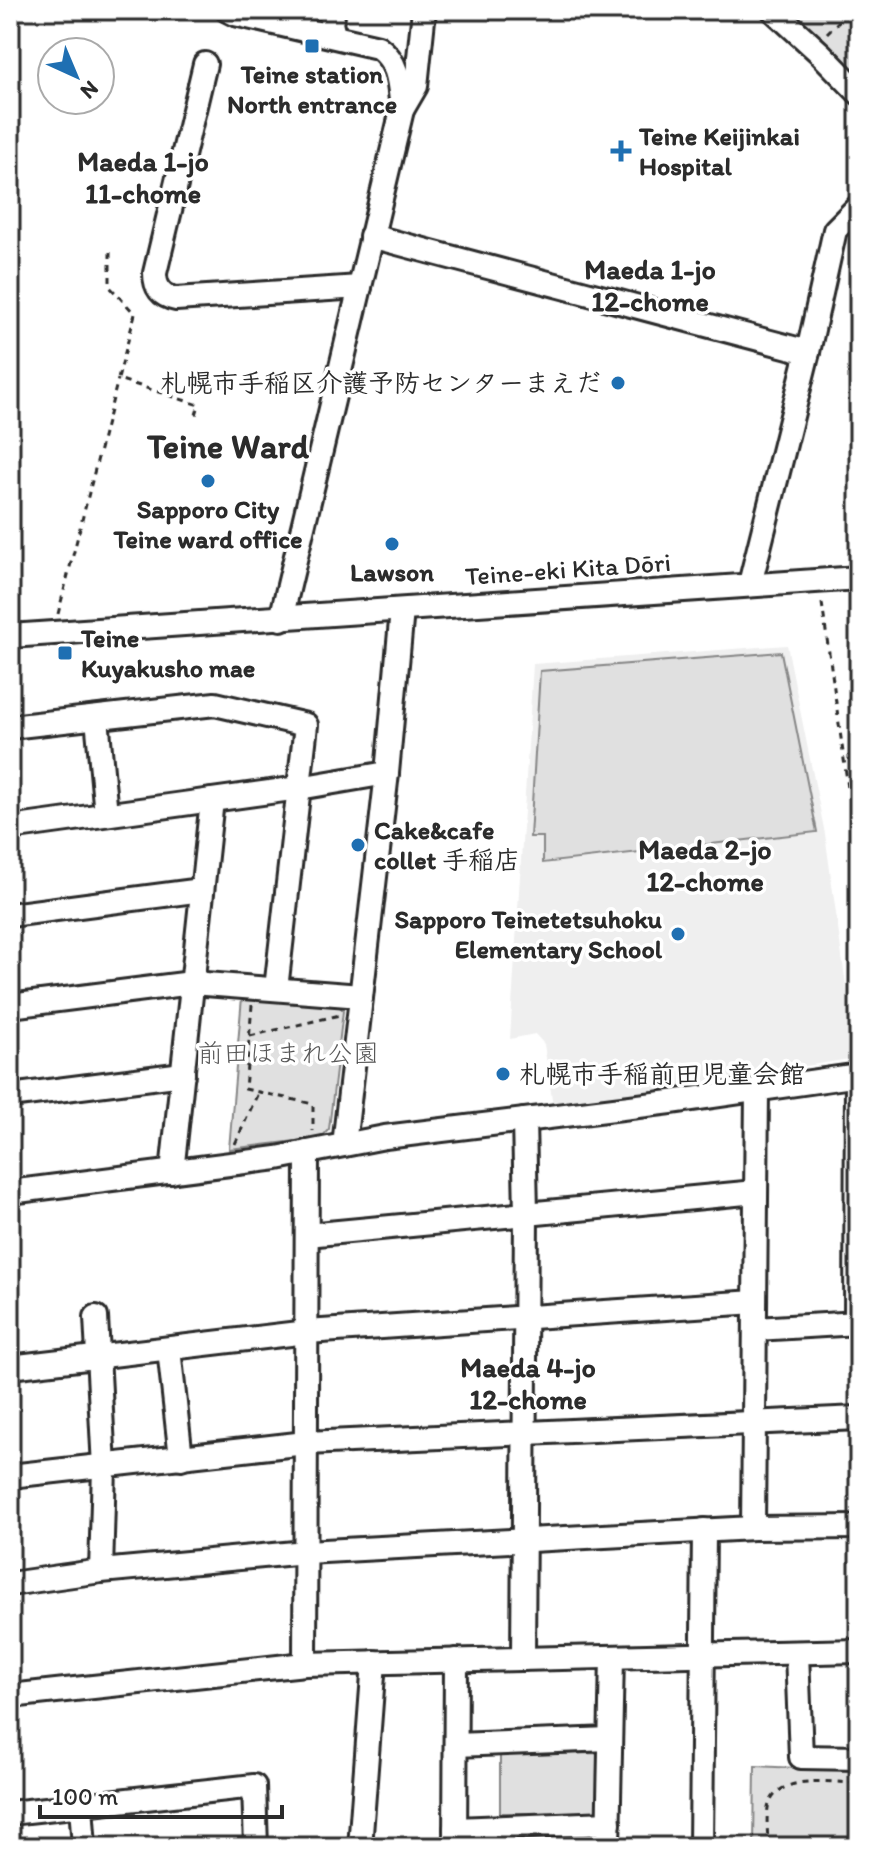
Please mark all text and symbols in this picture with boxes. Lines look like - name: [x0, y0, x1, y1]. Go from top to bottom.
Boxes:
- north arrow: [36, 36, 116, 116]
- marker: Teine station North entrance: [303, 37, 321, 55]
- place label: Teine station North entrance: [227, 58, 397, 120]
- text: N: [75, 75, 104, 105]
- place label: Teine Keijinkai Hospital: [638, 120, 800, 182]
- marker: Teine Keijinkai Hospital: [610, 140, 632, 162]
- district label: Maeda 1-jo 11-chome: [77, 144, 209, 210]
- district label: Maeda 1-jo 12-chome: [584, 252, 716, 318]
- place label: 札幌市手稲区介護予防センターまえだ: [160, 367, 602, 399]
- marker: 札幌市手稲区介護予防センターまえだ: [609, 374, 627, 392]
- district label: Teine Ward: [146, 426, 309, 467]
- marker: Sapporo City Teine ward office: [199, 472, 217, 490]
- place label: Sapporo City Teine ward office: [112, 493, 303, 555]
- marker: Lawson: [383, 535, 401, 553]
- street label: Teine-eki Kita Dōri: [464, 546, 672, 592]
- place label: Lawson: [350, 556, 434, 588]
- place label: Teine Kuyakusho mae: [80, 622, 255, 684]
- marker: Teine Kuyakusho mae: [56, 644, 74, 662]
- place label: Cake&cafe collet 手稲店: [374, 814, 520, 876]
- district label: Maeda 2-jo 12-chome: [638, 832, 772, 898]
- marker: Cake&cafe collet 手稲店: [349, 836, 367, 854]
- place label: Sapporo Teinetetsuhoku Elementary School: [394, 903, 663, 965]
- marker: Sapporo Teinetetsuhoku Elementary School: [669, 925, 687, 943]
- park label: 前田ほまれ公園: [197, 1037, 379, 1069]
- place label: 札幌市手稲前田児童会館: [519, 1058, 805, 1090]
- marker: 札幌市手稲前田児童会館: [494, 1065, 512, 1083]
- district label: Maeda 4-jo 12-chome: [460, 1350, 596, 1416]
- scale bar: [40, 1769, 282, 1819]
- text: 100 m: [52, 1782, 118, 1811]

